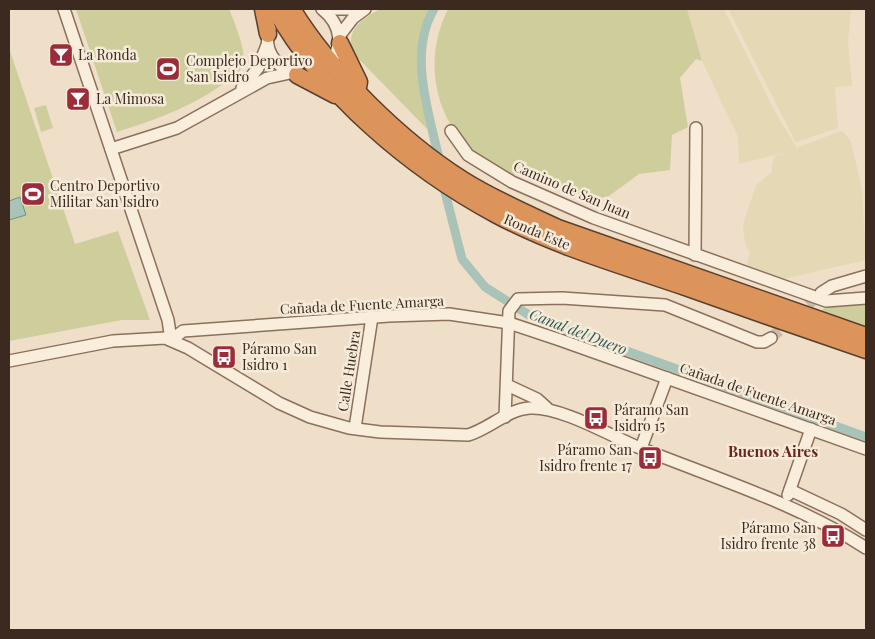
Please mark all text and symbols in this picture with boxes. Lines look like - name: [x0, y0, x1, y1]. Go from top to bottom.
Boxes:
- bar icon: La Ronda: [48, 42, 74, 68]
- place label: La Ronda: [78, 45, 137, 64]
- place label: Complejo Deportivo San Isidro: [186, 51, 313, 86]
- sports icon: Complejo Deportivo San Isidro: [155, 56, 181, 82]
- bar icon: La Mimosa: [65, 86, 91, 112]
- place label: La Mimosa: [96, 89, 164, 108]
- street label: Camino de San Juan: [511, 156, 634, 223]
- place label: Centro Deportivo Militar San Isidro: [50, 176, 160, 211]
- sports icon: Centro Deportivo Militar San Isidro: [20, 181, 46, 207]
- street label: Ronda Este: [501, 209, 573, 254]
- street label: Cañada de Fuente Amarga: [279, 291, 445, 318]
- water label: Canal del Duero: [527, 303, 630, 359]
- street label: Calle Huebra: [333, 329, 364, 413]
- place label: Páramo San Isidro 1: [242, 339, 317, 374]
- bus stop icon: Páramo San Isidro 1: [211, 344, 237, 370]
- street label: Cañada de Fuente Amarga: [677, 358, 839, 429]
- place label: Páramo San Isidro 15: [614, 400, 689, 435]
- bus stop icon: Páramo San Isidro 15: [583, 405, 609, 431]
- place label: Páramo San Isidro frente 17: [539, 440, 633, 475]
- district label: Buenos Aires: [728, 441, 818, 461]
- bus stop icon: Páramo San Isidro frente 17: [637, 445, 663, 471]
- place label: Páramo San Isidro frente 38: [721, 518, 817, 553]
- bus stop icon: Páramo San Isidro frente 38: [820, 523, 846, 549]

